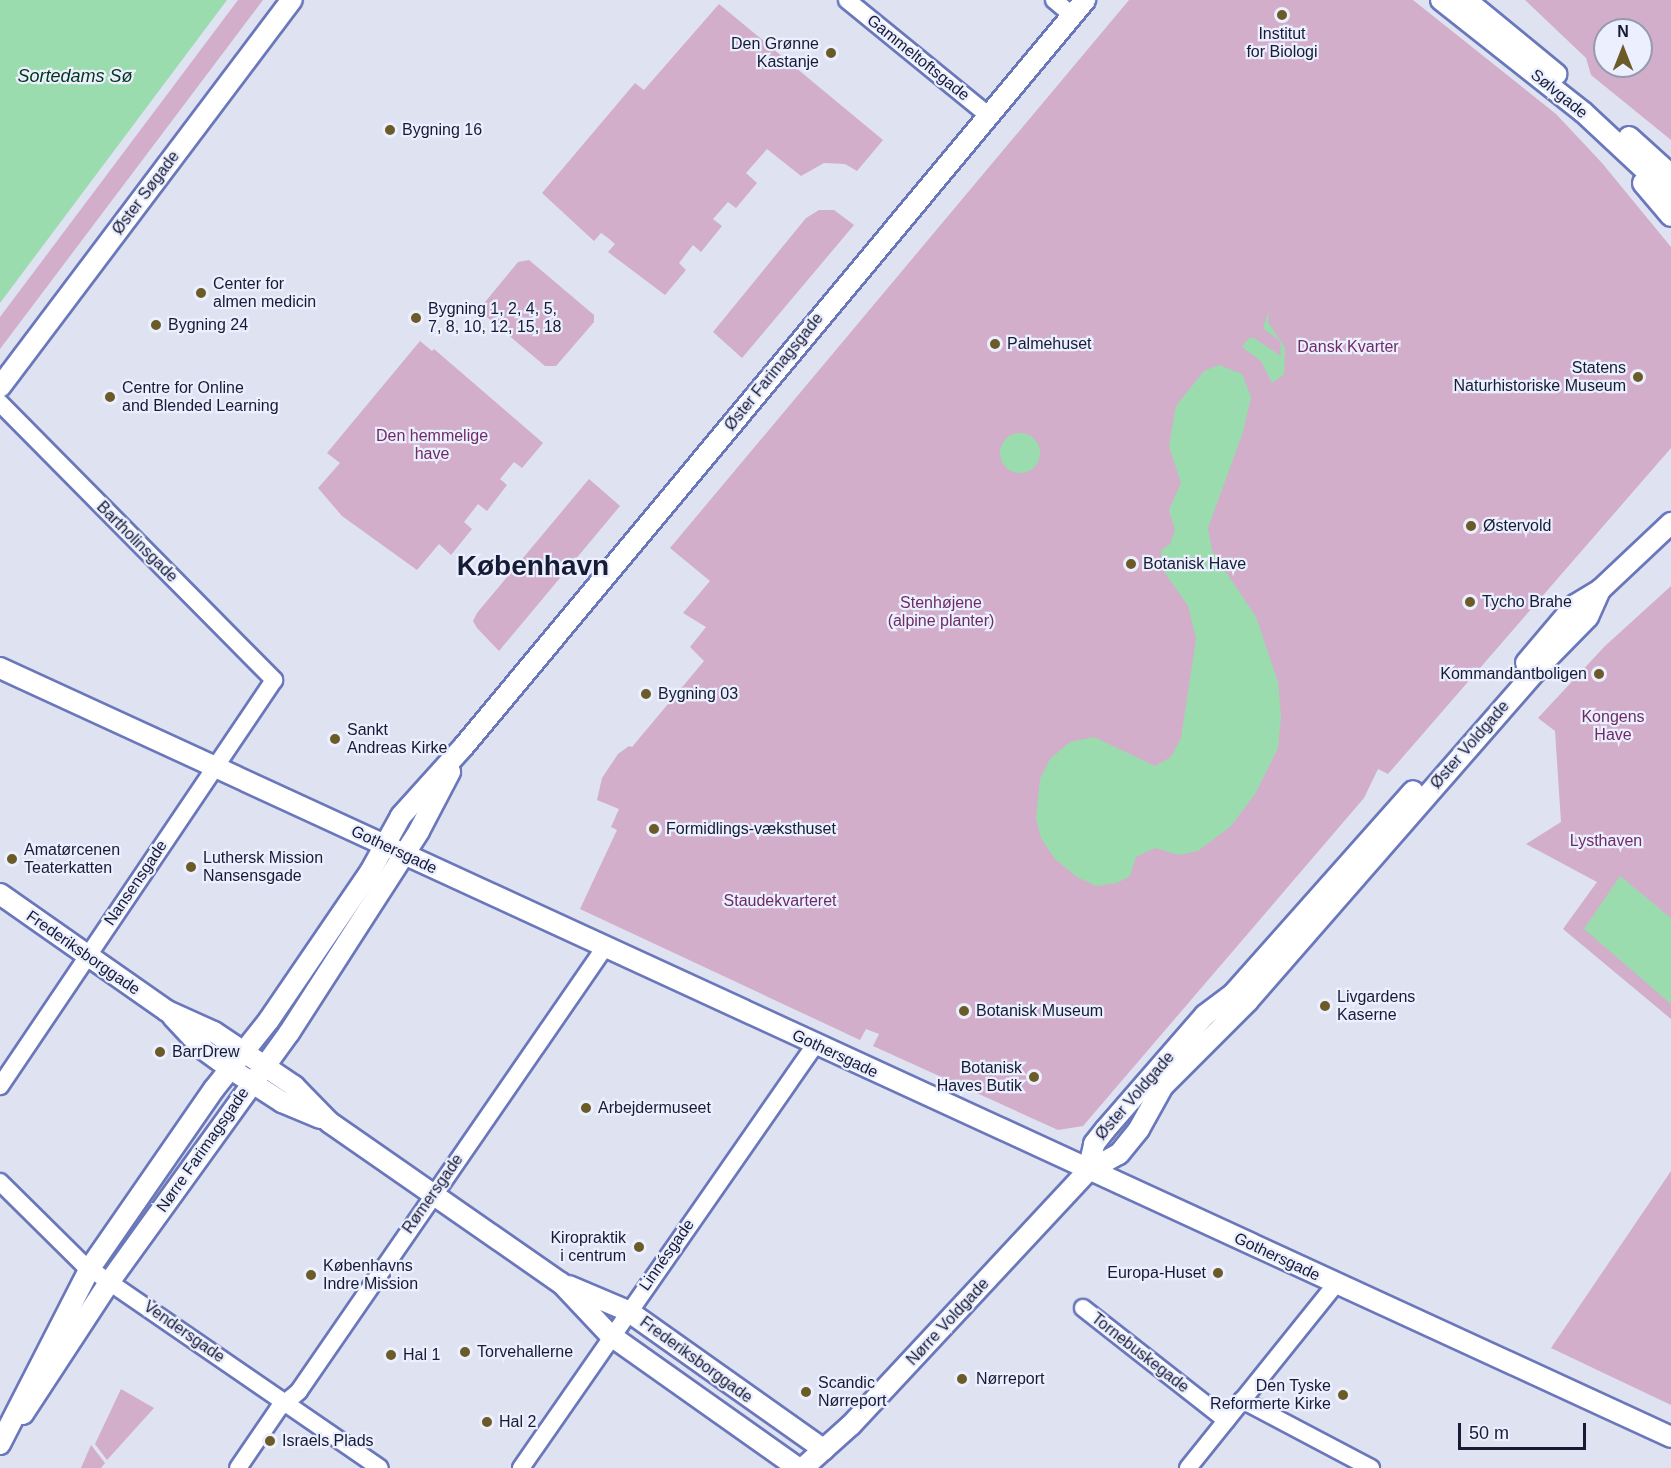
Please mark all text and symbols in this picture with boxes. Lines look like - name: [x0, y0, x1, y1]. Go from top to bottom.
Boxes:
- marker: Institut for Biologi: [1275, 8, 1289, 22]
- street label: Gammeltoftsgade: [863, 11, 973, 105]
- north arrow: [1593, 18, 1653, 78]
- text: N: [1617, 23, 1629, 40]
- place label: Institut for Biologi: [1246, 24, 1318, 62]
- place label: Den Grønne Kastanje: [731, 34, 819, 72]
- marker: Den Grønne Kastanje: [824, 46, 838, 60]
- water label: Sortedams Sø: [17, 65, 133, 87]
- street label: Sølvgade: [1527, 65, 1591, 123]
- place label: Bygning 16: [402, 120, 482, 140]
- marker: Bygning 16: [383, 123, 397, 137]
- street label: Øster Søgade: [108, 147, 184, 239]
- place label: Center for almen medicin: [213, 274, 316, 312]
- marker: Center for almen medicin: [194, 286, 208, 300]
- place label: Bygning 1, 2, 4, 5, 7, 8, 10, 12, 15, 18: [428, 299, 561, 337]
- street label: Øster Farimagsgade: [721, 309, 827, 435]
- marker: Bygning 1, 2, 4, 5, 7, 8, 10, 12, 15, 18: [409, 311, 423, 325]
- place label: Bygning 24: [168, 315, 248, 335]
- marker: Bygning 24: [149, 318, 163, 332]
- place label: Palmehuset: [1007, 334, 1091, 354]
- marker: Palmehuset: [988, 337, 1002, 351]
- park label: Dansk Kvarter: [1297, 337, 1399, 357]
- place label: Statens Naturhistoriske Museum: [1454, 358, 1626, 396]
- marker: Statens Naturhistoriske Museum: [1631, 370, 1645, 384]
- place label: Centre for Online and Blended Learning: [122, 378, 279, 416]
- marker: Centre for Online and Blended Learning: [103, 390, 117, 404]
- park label: Den hemmelige have: [376, 426, 488, 464]
- street label: Bartholinsgade: [92, 497, 182, 587]
- place label: Østervold: [1483, 516, 1551, 536]
- marker: Østervold: [1464, 519, 1478, 533]
- district label: København: [457, 549, 609, 583]
- place label: Botanisk Have: [1143, 554, 1246, 574]
- marker: Botanisk Have: [1124, 557, 1138, 571]
- place label: Tycho Brahe: [1482, 592, 1572, 612]
- park label: Stenhøjene (alpine planter): [888, 593, 994, 631]
- marker: Tycho Brahe: [1463, 595, 1477, 609]
- place label: Kommandantboligen: [1440, 664, 1587, 684]
- marker: Kommandantboligen: [1592, 667, 1606, 681]
- place label: Bygning 03: [658, 684, 738, 704]
- marker: Bygning 03: [639, 687, 653, 701]
- street label: Øster Voldgade: [1427, 697, 1513, 793]
- park label: Kongens Have: [1581, 707, 1645, 745]
- place label: Sankt Andreas Kirke: [347, 720, 447, 758]
- marker: Sankt Andreas Kirke: [328, 732, 342, 746]
- place label: Formidlings-væksthuset: [666, 819, 836, 839]
- street label: Gothersgade: [348, 822, 440, 878]
- marker: Formidlings-væksthuset: [647, 822, 661, 836]
- park label: Lysthaven: [1570, 831, 1642, 851]
- street label: Nansensgade: [100, 837, 172, 929]
- place label: Amatørcenen Teaterkatten: [24, 840, 120, 878]
- place label: Luthersk Mission Nansensgade: [203, 848, 323, 886]
- marker: Amatørcenen Teaterkatten: [5, 852, 19, 866]
- marker: Luthersk Mission Nansensgade: [184, 860, 198, 874]
- park label: Staudekvarteret: [724, 891, 836, 911]
- street label: Frederiksborggade: [22, 907, 144, 999]
- place label: Livgardens Kaserne: [1337, 987, 1415, 1025]
- marker: Livgardens Kaserne: [1318, 999, 1332, 1013]
- place label: Botanisk Museum: [976, 1001, 1103, 1021]
- marker: Botanisk Museum: [957, 1004, 971, 1018]
- street label: Gothersgade: [789, 1026, 881, 1082]
- place label: BarrDrew: [172, 1042, 240, 1062]
- marker: BarrDrew: [153, 1045, 167, 1059]
- street label: Øster Voldgade: [1092, 1048, 1178, 1144]
- place label: Botanisk Haves Butik: [937, 1058, 1022, 1096]
- marker: Botanisk Haves Butik: [1027, 1070, 1041, 1084]
- street label: Nørre Farimagsgade: [153, 1084, 253, 1216]
- place label: Arbejdermuseet: [598, 1098, 711, 1118]
- marker: Arbejdermuseet: [579, 1101, 593, 1115]
- street label: Rømersgade: [399, 1151, 467, 1237]
- street label: Linnésgade: [635, 1216, 699, 1294]
- place label: Kiropraktik i centrum: [550, 1228, 626, 1266]
- street label: Gothersgade: [1231, 1229, 1323, 1285]
- marker: Kiropraktik i centrum: [630, 1238, 648, 1256]
- place label: Københavns Indre Mission: [323, 1256, 418, 1294]
- place label: Europa-Huset: [1107, 1263, 1206, 1283]
- marker: Europa-Huset: [1211, 1266, 1225, 1280]
- marker: Københavns Indre Mission: [304, 1268, 318, 1282]
- street label: Nørre Voldgade: [903, 1274, 993, 1370]
- street label: Vendersgade: [140, 1297, 228, 1367]
- street label: Tornebuskegade: [1087, 1309, 1193, 1397]
- street label: Frederiksborggade: [636, 1313, 756, 1407]
- place label: Torvehallerne: [477, 1342, 573, 1362]
- place label: Hal 1: [403, 1345, 440, 1365]
- marker: Torvehallerne: [458, 1345, 472, 1359]
- marker: Hal 1: [384, 1348, 398, 1362]
- place label: Nørreport: [976, 1369, 1044, 1389]
- marker: Nørreport: [953, 1370, 971, 1388]
- place label: Scandic Nørreport: [818, 1373, 886, 1411]
- place label: Den Tyske Reformerte Kirke: [1210, 1376, 1331, 1414]
- marker: Scandic Nørreport: [799, 1385, 813, 1399]
- marker: Den Tyske Reformerte Kirke: [1336, 1388, 1350, 1402]
- scale bar: [1461, 1411, 1588, 1449]
- place label: Hal 2: [499, 1412, 536, 1432]
- marker: Hal 2: [480, 1415, 494, 1429]
- text: 50 m: [1469, 1423, 1509, 1443]
- place label: Israels Plads: [282, 1431, 374, 1451]
- marker: Israels Plads: [263, 1434, 277, 1448]

